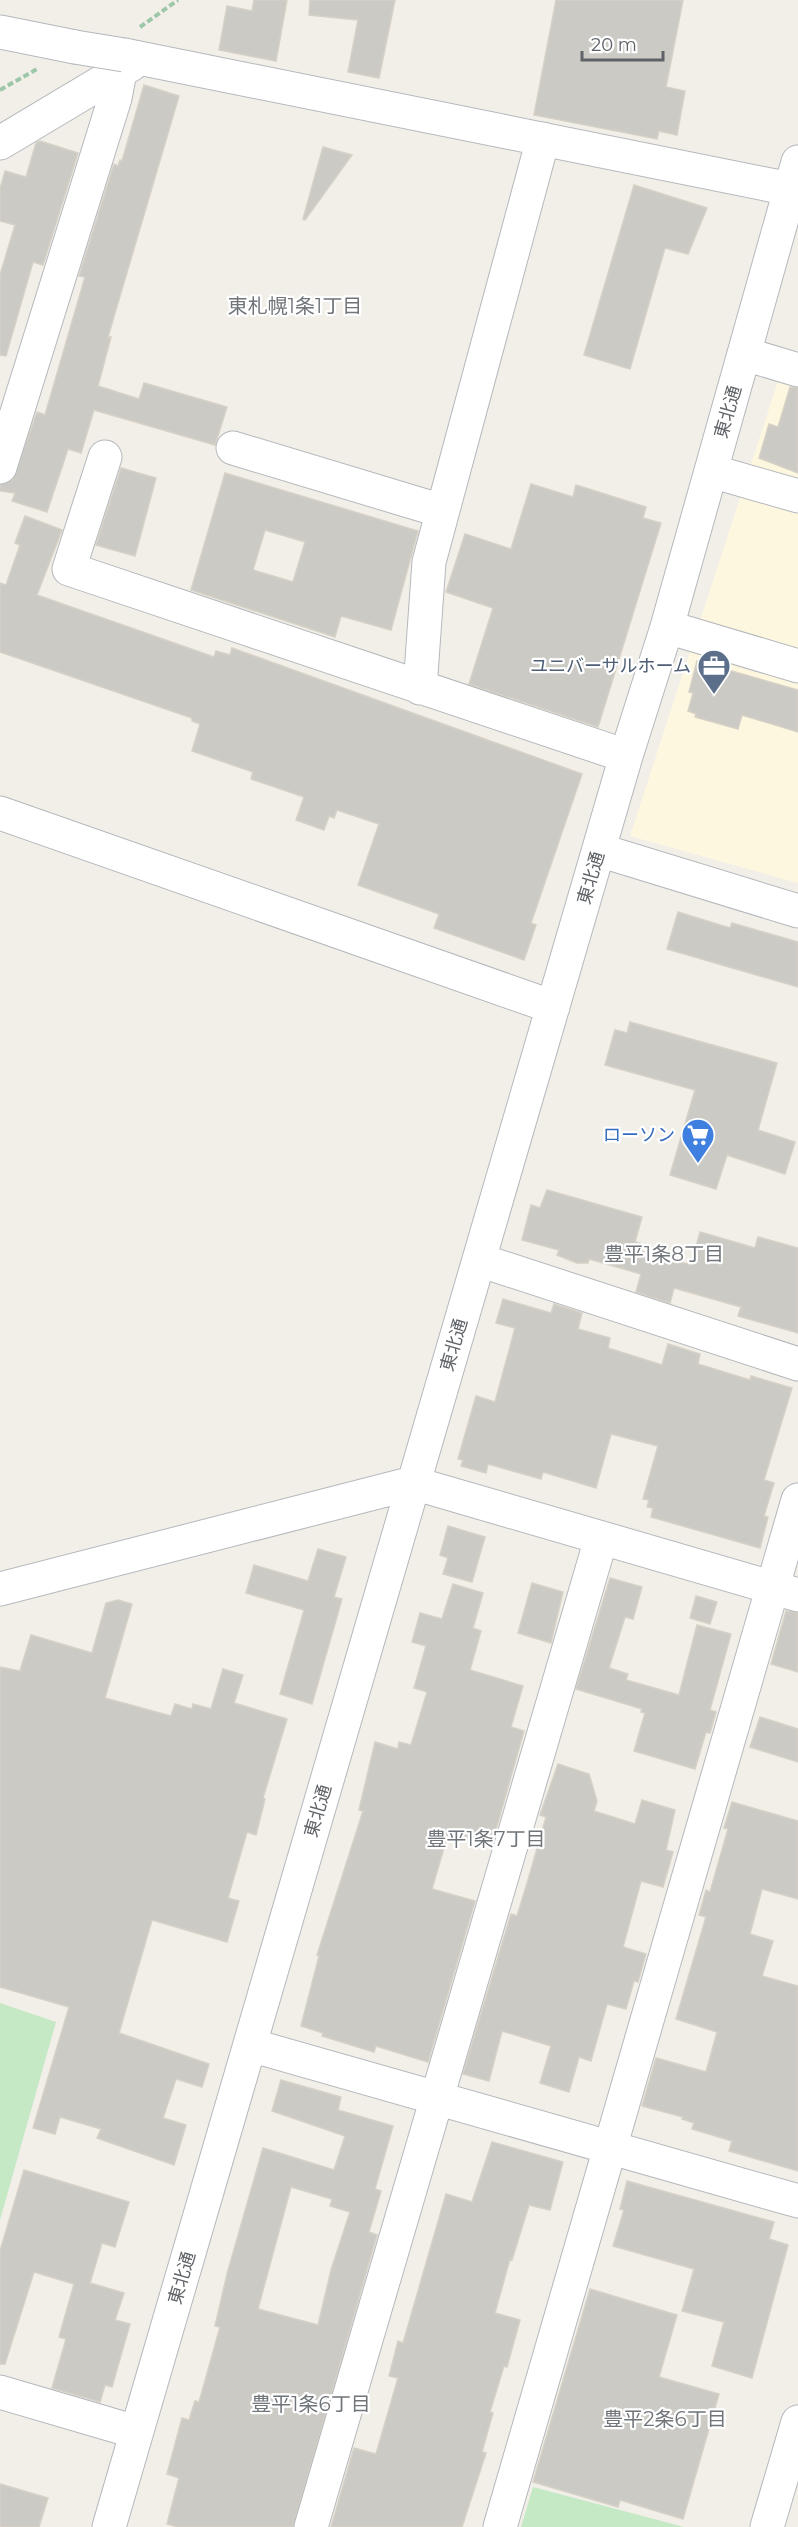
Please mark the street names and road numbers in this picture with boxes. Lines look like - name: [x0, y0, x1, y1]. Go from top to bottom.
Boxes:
- street label: 東北通: [710, 383, 746, 441]
- street label: 東北通: [573, 849, 609, 907]
- street label: 東北通: [436, 1316, 472, 1374]
- street label: 東北通: [300, 1782, 336, 1840]
- street label: 東北通: [164, 2249, 200, 2307]

